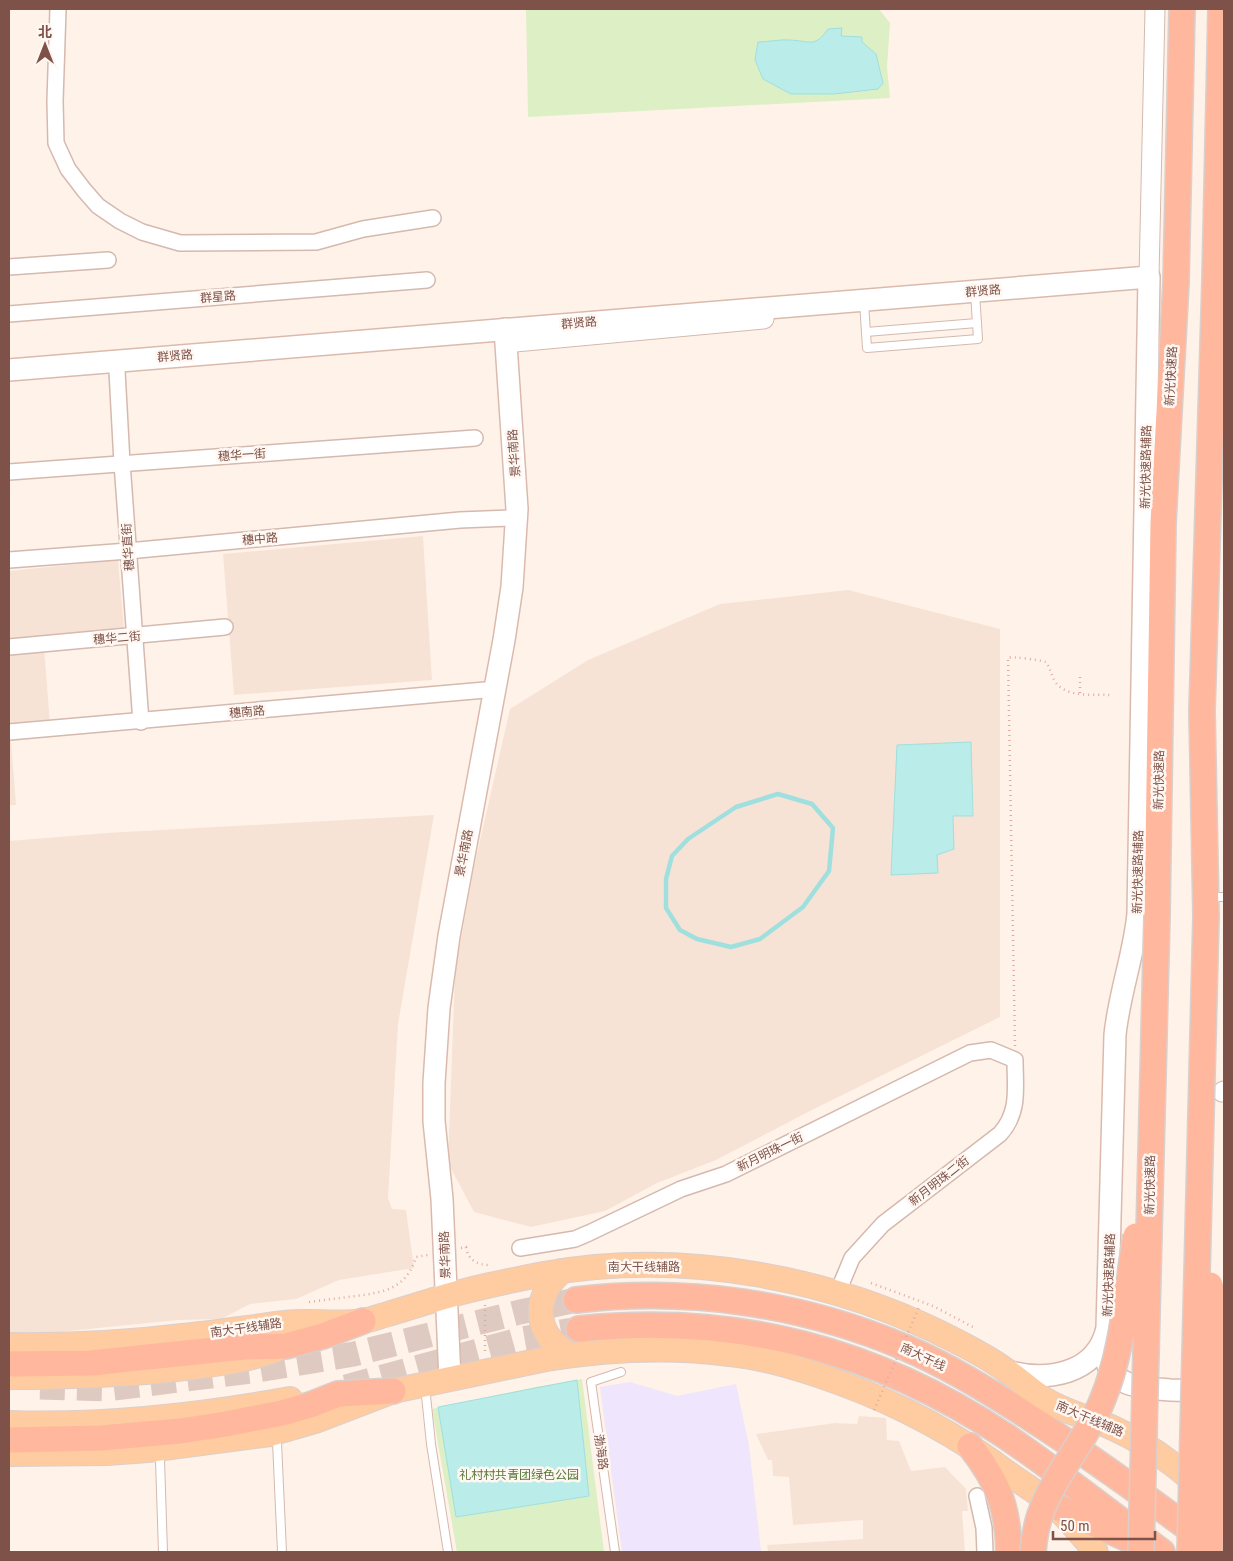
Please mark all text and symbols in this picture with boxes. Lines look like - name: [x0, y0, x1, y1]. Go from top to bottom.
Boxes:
- north arrow: [20, 20, 70, 70]
- text: 北: [38, 24, 52, 40]
- street label: 群贤路: [964, 282, 1002, 300]
- street label: 群星路: [199, 288, 237, 306]
- street label: 群贤路: [560, 314, 598, 332]
- street label: 新光快速路: [1162, 346, 1180, 406]
- street label: 群贤路: [156, 347, 194, 365]
- street label: 新光快速路辅路: [1138, 425, 1154, 509]
- street label: 景华南路: [505, 429, 523, 477]
- street label: 穗华一街: [218, 446, 266, 464]
- street label: 穗华直街: [119, 523, 137, 571]
- street label: 穗中路: [241, 530, 279, 548]
- street label: 穗华二街: [92, 629, 142, 647]
- street label: 穗南路: [228, 703, 266, 721]
- street label: 新光快速路: [1151, 750, 1167, 810]
- street label: 景华南路: [453, 828, 475, 878]
- street label: 新光快速路辅路: [1130, 830, 1146, 914]
- street label: 新月明珠一街: [735, 1130, 805, 1174]
- street label: 新月明珠二街: [906, 1153, 972, 1209]
- street label: 新光快速路: [1142, 1155, 1158, 1215]
- street label: 景华南路: [437, 1231, 453, 1279]
- street label: 新光快速路辅路: [1101, 1233, 1117, 1317]
- street label: 南大干线辅路: [608, 1260, 680, 1274]
- street label: 南大干线辅路: [209, 1316, 283, 1340]
- street label: 南大干线: [898, 1341, 948, 1373]
- street label: 南大干线辅路: [1054, 1398, 1126, 1440]
- street label: 渤海路: [592, 1433, 610, 1471]
- park label: 礼村村共青团绿色公园: [459, 1468, 579, 1482]
- scale bar: [1053, 1508, 1156, 1540]
- text: 50 m: [1060, 1517, 1090, 1535]

